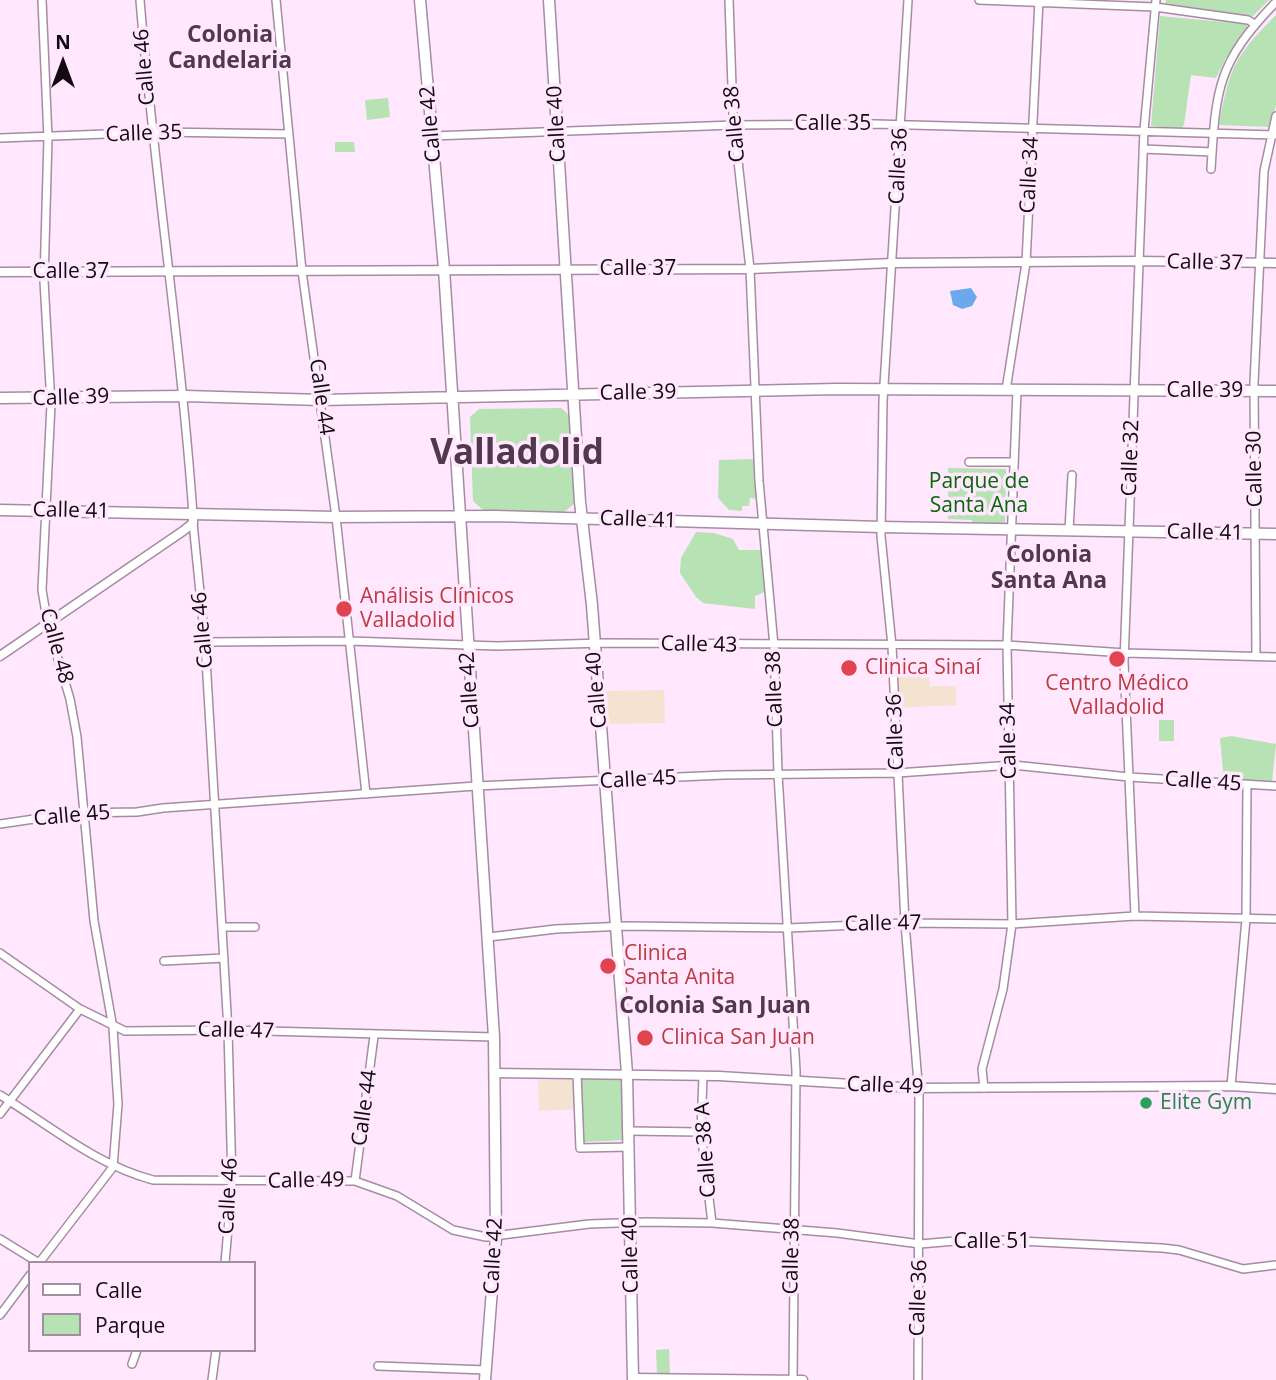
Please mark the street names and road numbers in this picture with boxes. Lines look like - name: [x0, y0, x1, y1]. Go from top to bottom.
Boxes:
- street label: Calle 46: [129, 28, 161, 106]
- street label: Calle 42: [415, 85, 447, 163]
- street label: Calle 40: [542, 85, 572, 163]
- street label: Calle 38: [719, 85, 751, 163]
- street label: Calle 35: [795, 111, 871, 137]
- street label: Calle 35: [105, 120, 183, 148]
- street label: Calle 36: [884, 127, 914, 205]
- street label: Calle 34: [1015, 136, 1045, 214]
- street label: Calle 37: [1166, 250, 1244, 276]
- street label: Calle 37: [600, 256, 676, 282]
- street label: Calle 37: [33, 259, 109, 285]
- street label: Calle 44: [303, 357, 339, 437]
- street label: Calle 39: [1167, 378, 1243, 404]
- street label: Calle 39: [599, 380, 677, 406]
- street label: Calle 39: [32, 384, 110, 412]
- street label: Calle 32: [1117, 419, 1145, 497]
- street label: Calle 30: [1242, 430, 1268, 508]
- street label: Calle 41: [32, 498, 110, 524]
- street label: Calle 41: [599, 506, 677, 534]
- street label: Calle 41: [1166, 520, 1244, 546]
- street label: Calle 46: [187, 591, 219, 669]
- street label: Calle 48: [34, 606, 78, 686]
- street label: Calle 43: [660, 632, 738, 658]
- street label: Calle 38: [761, 650, 789, 728]
- street label: Calle 42: [455, 651, 485, 729]
- street label: Calle 40: [581, 651, 613, 729]
- street label: Calle 36: [882, 693, 910, 771]
- street label: Calle 34: [996, 702, 1022, 780]
- street label: Calle 45: [599, 765, 677, 795]
- street label: Calle 45: [1164, 767, 1242, 797]
- street label: Calle 45: [33, 800, 111, 832]
- street label: Calle 47: [844, 911, 922, 937]
- street label: Calle 47: [197, 1018, 275, 1044]
- street label: Calle 44: [347, 1068, 383, 1148]
- street label: Calle 49: [846, 1072, 924, 1100]
- street label: Calle 38 A: [690, 1101, 722, 1199]
- street label: Calle 46: [214, 1157, 244, 1235]
- street label: Calle 49: [267, 1168, 345, 1194]
- street label: Calle 40: [618, 1216, 644, 1294]
- street label: Calle 42: [479, 1217, 509, 1295]
- street label: Calle 38: [779, 1217, 805, 1295]
- street label: Calle 51: [954, 1229, 1030, 1255]
- street label: Calle 36: [905, 1259, 933, 1337]

